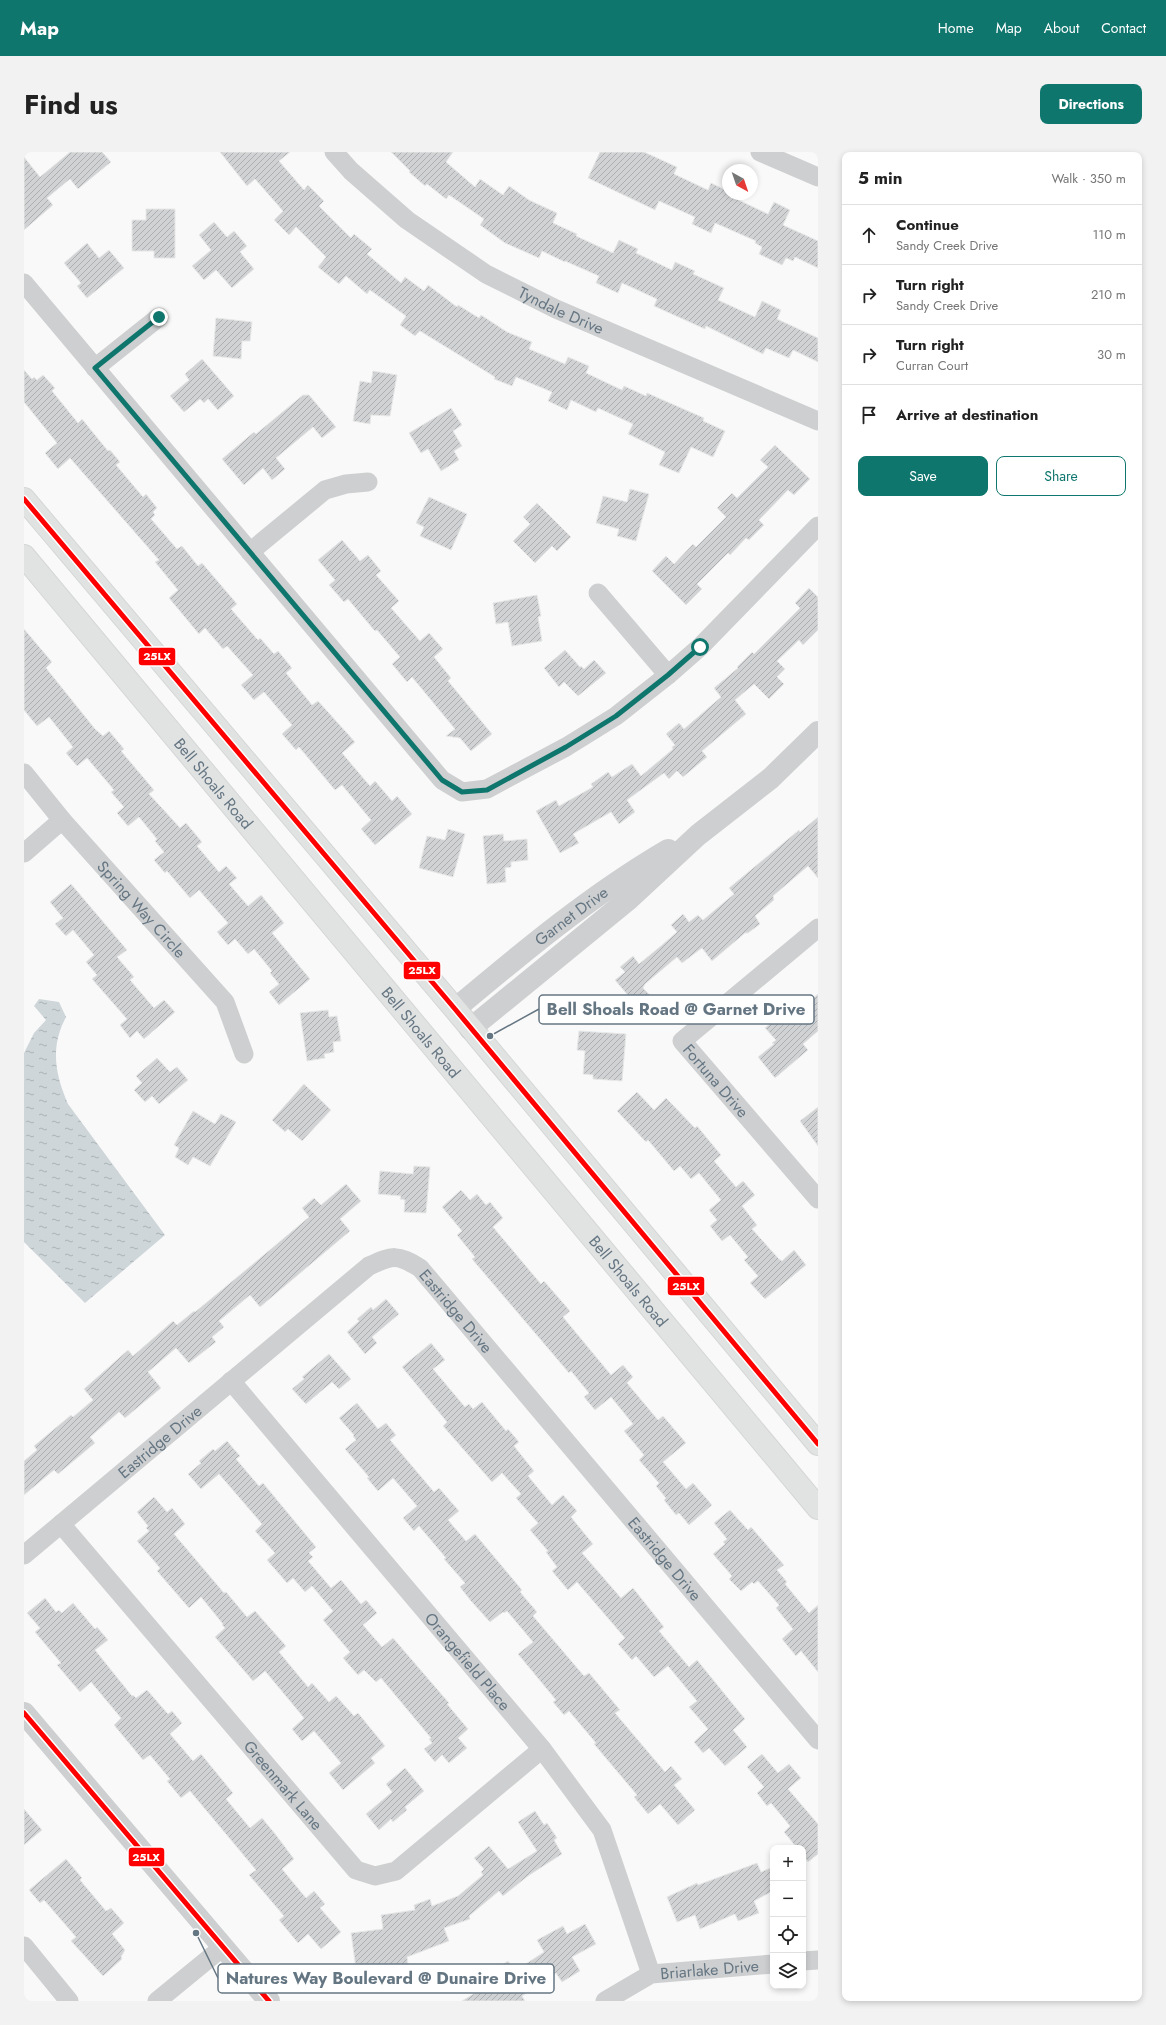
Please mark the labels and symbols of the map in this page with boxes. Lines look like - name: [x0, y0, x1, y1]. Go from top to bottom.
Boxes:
- north arrow: [722, 164, 758, 200]
- street label: Tyndale Drive: [514, 281, 607, 340]
- route end: [150, 308, 168, 326]
- route start: [691, 638, 709, 656]
- line badge: 25LX: [138, 647, 176, 666]
- text: 25LX: [143, 648, 171, 664]
- street label: Bell Shoals Road: [168, 733, 258, 834]
- street label: Spring Way Circle: [92, 856, 191, 963]
- street label: Garnet Drive: [530, 881, 613, 951]
- line badge: 25LX: [403, 961, 441, 980]
- text: 25LX: [408, 962, 436, 978]
- street label: Bell Shoals Road: [376, 982, 466, 1083]
- callout: Bell Shoals Road @ Garnet Drive: [539, 995, 814, 1024]
- text: Bell Shoals Road @ Garnet Drive: [547, 997, 806, 1021]
- street label: Fortuna Drive: [677, 1039, 754, 1123]
- street label: Bell Shoals Road: [583, 1231, 673, 1332]
- street label: Eastridge Drive: [414, 1264, 498, 1358]
- line badge: 25LX: [667, 1276, 705, 1296]
- text: 25LX: [672, 1278, 700, 1294]
- street label: Eastridge Drive: [113, 1400, 207, 1484]
- street label: Eastridge Drive: [623, 1512, 707, 1606]
- street label: Orangefield Place: [419, 1607, 516, 1716]
- street label: Greenmark Lane: [238, 1735, 328, 1835]
- line badge: 25LX: [128, 1847, 165, 1867]
- text: 25LX: [132, 1849, 160, 1865]
- street label: Briarlake Drive: [659, 1954, 760, 1985]
- callout: Natures Way Boulevard @ Dunaire Drive: [218, 1964, 554, 1993]
- text: Natures Way Boulevard @ Dunaire Drive: [226, 1966, 547, 1990]

